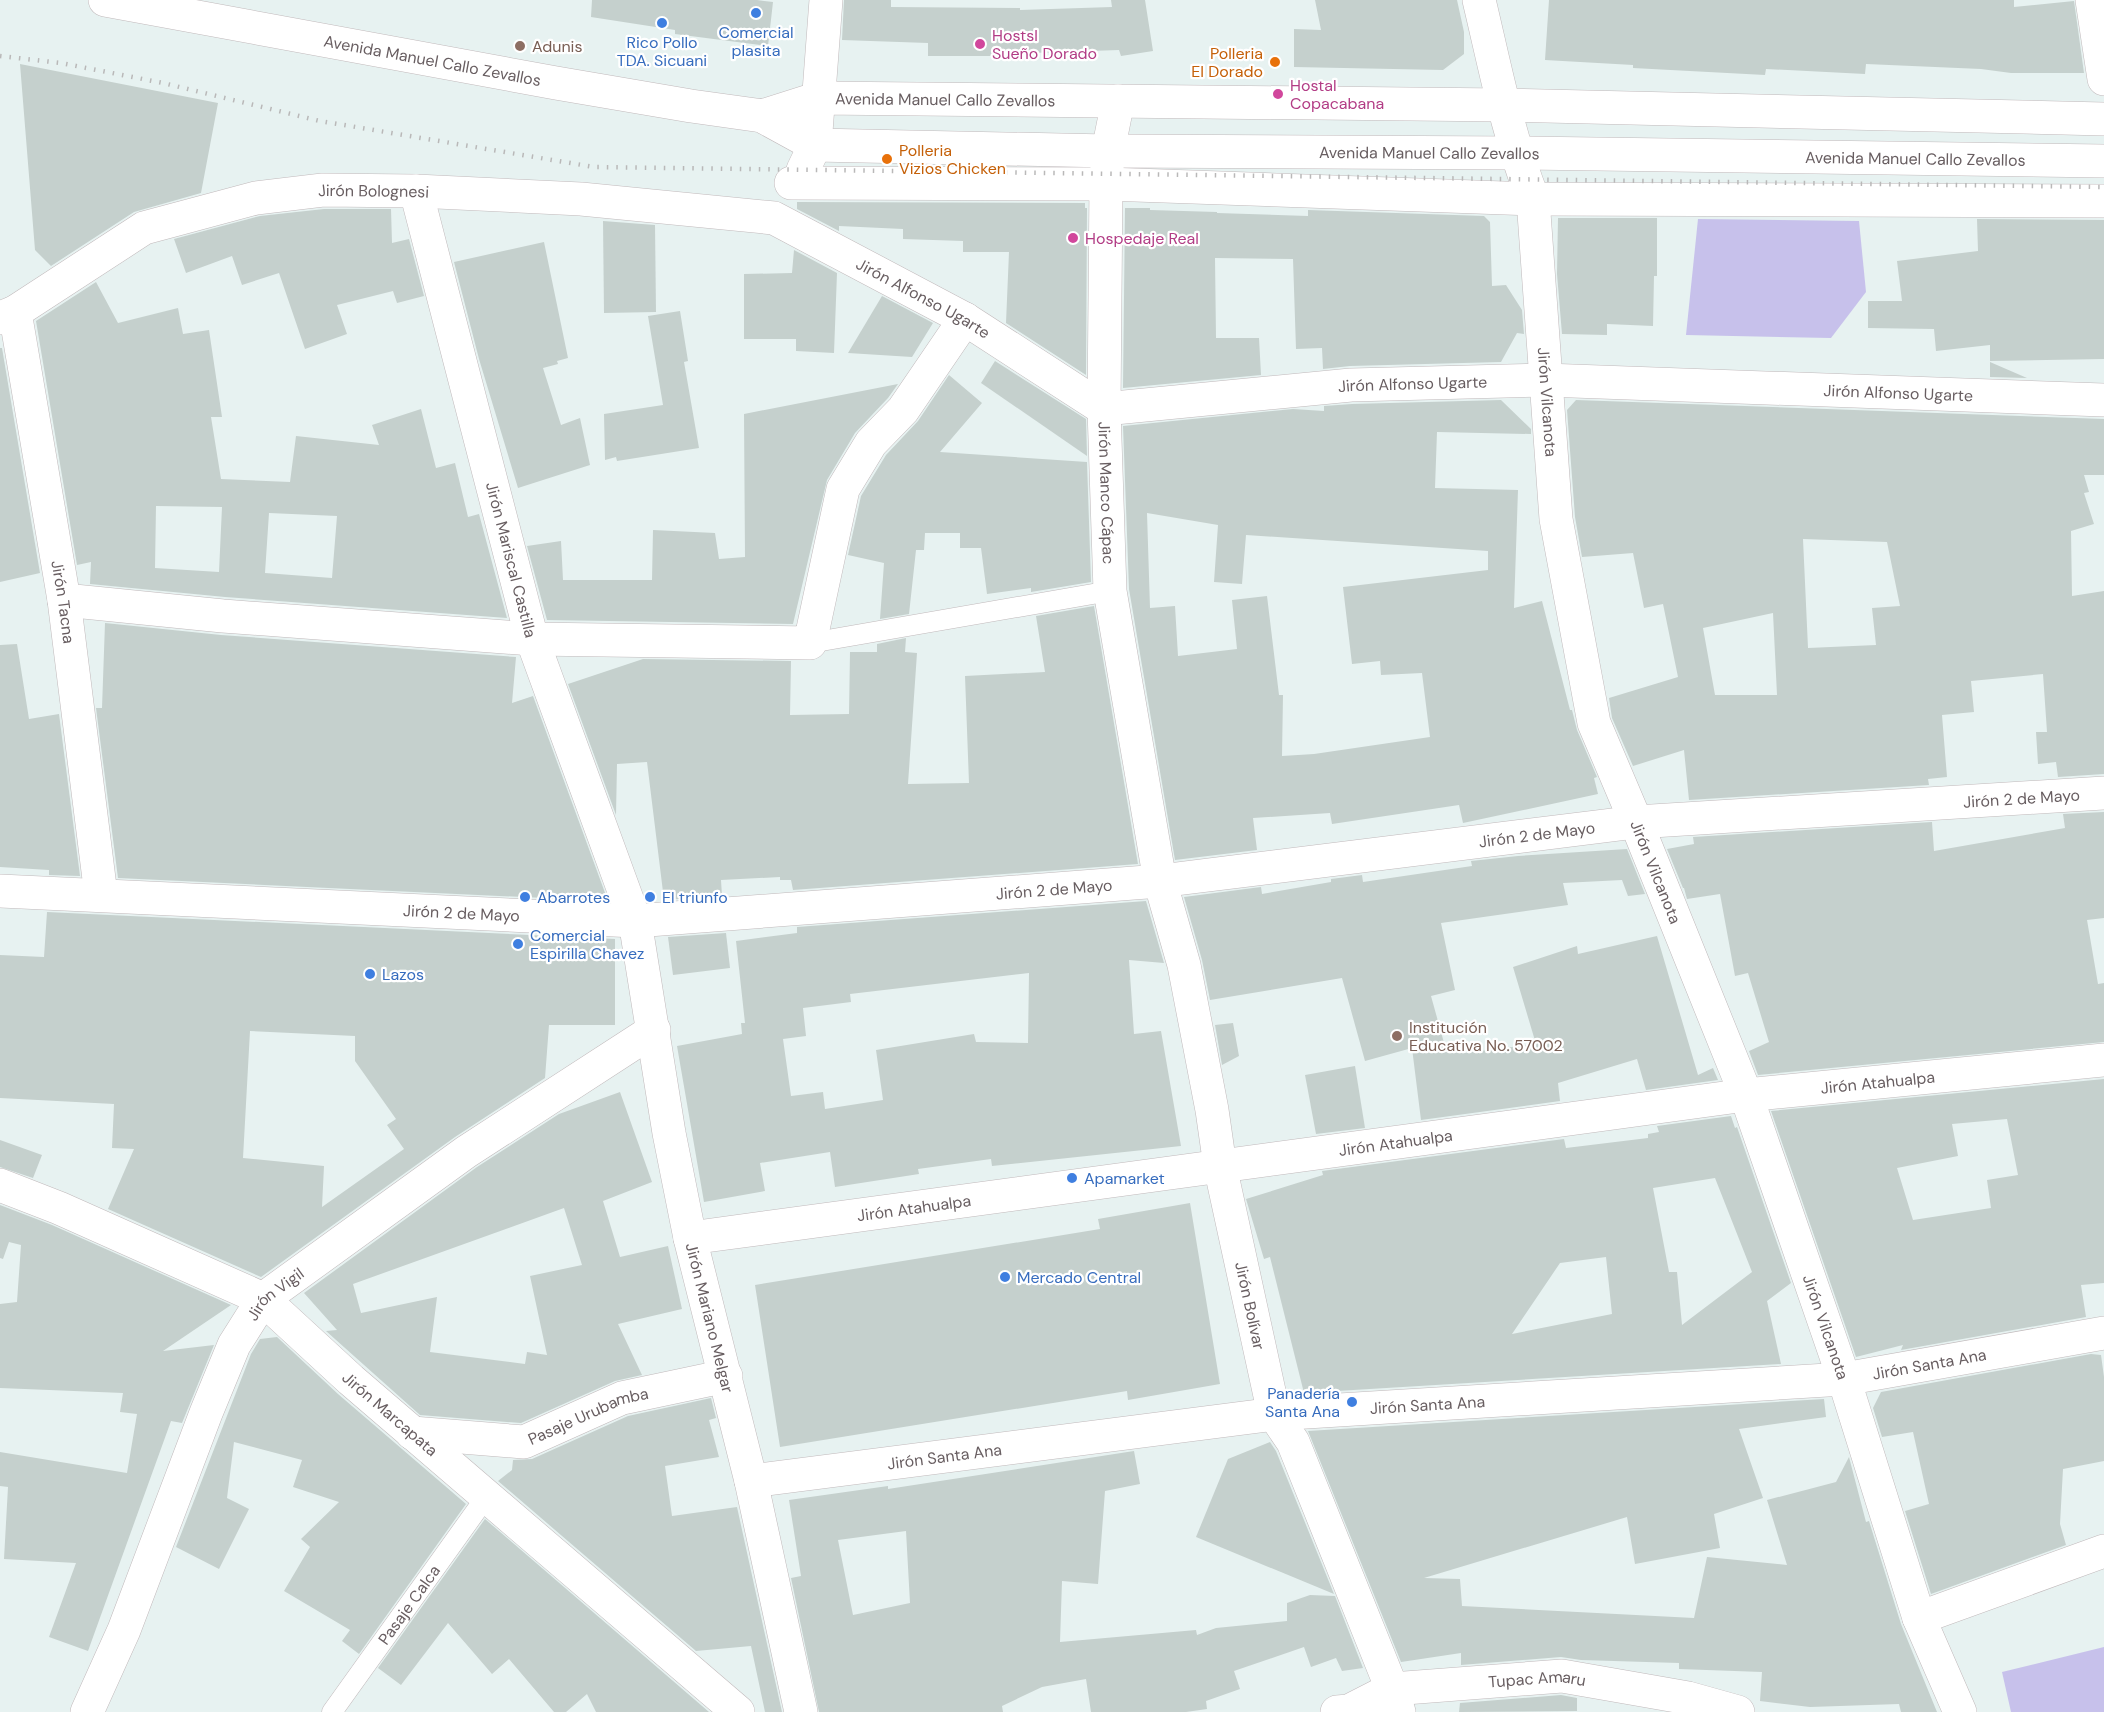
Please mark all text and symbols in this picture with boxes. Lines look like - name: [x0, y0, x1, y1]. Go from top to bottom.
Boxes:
- marker: Comercial plasita: [749, 6, 763, 20]
- marker: Rico Pollo TDA. Sicuani: [655, 16, 669, 30]
- place label: Comercial plasita: [718, 22, 794, 61]
- place label: Hostsl Sueño Dorado: [992, 25, 1097, 64]
- street label: Avenida Manuel Callo Zevallos: [322, 30, 543, 91]
- place label: Rico Pollo TDA. Sicuani: [617, 32, 707, 71]
- place label: Adunis: [532, 36, 582, 57]
- marker: Hostsl Sueño Dorado: [973, 37, 987, 51]
- marker: Adunis: [513, 39, 527, 53]
- place label: Polleria EI Dorado: [1191, 43, 1263, 82]
- marker: Polleria EI Dorado: [1268, 55, 1282, 69]
- place label: Hostal Copacabana: [1290, 75, 1384, 114]
- marker: Hostal Copacabana: [1271, 87, 1285, 101]
- street label: Avenida Manuel Callo Zevallos: [835, 88, 1056, 111]
- place label: Polleria Vizios Chicken: [899, 140, 1006, 179]
- street label: Avenida Manuel Callo Zevallos: [1319, 142, 1540, 164]
- street label: Avenida Manuel Callo Zevallos: [1805, 146, 2026, 170]
- marker: Polleria Vizios Chicken: [880, 152, 894, 166]
- street label: Jirón Bolognesi: [317, 179, 430, 202]
- place label: Hospedaje Real: [1085, 228, 1199, 249]
- marker: Hospedaje Real: [1066, 231, 1080, 245]
- street label: Jirón Alfonso Ugarte: [853, 253, 994, 343]
- street label: Jirón Vilcanota: [1533, 347, 1562, 458]
- street label: Jirón Alfonso Ugarte: [1337, 371, 1488, 397]
- street label: Jirón Alfonso Ugarte: [1823, 379, 1973, 406]
- street label: Jirón Manco Cápac: [1094, 421, 1120, 565]
- street label: Jirón Mariscal Castilla: [481, 480, 542, 640]
- street label: Jirón Tacna: [47, 559, 80, 645]
- street label: Jirón 2 de Mayo: [1962, 784, 2080, 812]
- street label: Jirón 2 de Mayo: [1478, 817, 1596, 852]
- street label: Jirón Vilcanota: [1626, 817, 1686, 927]
- street label: Jirón 2 de Mayo: [995, 874, 1113, 904]
- place label: Abarrotes: [537, 887, 610, 908]
- place label: El triunfo: [662, 887, 728, 908]
- marker: Abarrotes: [518, 890, 532, 904]
- marker: El triunfo: [643, 890, 657, 904]
- street label: Jirón 2 de Mayo: [403, 900, 520, 926]
- place label: Comercial Espirilla Chavez: [530, 925, 644, 964]
- marker: Comercial Espirilla Chavez: [511, 937, 525, 951]
- place label: Lazos: [382, 964, 424, 985]
- marker: Lazos: [363, 967, 377, 981]
- place label: Institución Educativa No. 57002: [1409, 1017, 1563, 1056]
- marker: Institución Educativa No. 57002: [1390, 1029, 1404, 1043]
- street label: Jirón Atahualpa: [1820, 1066, 1936, 1098]
- street label: Jirón Atahualpa: [1337, 1124, 1454, 1161]
- place label: Apamarket: [1084, 1168, 1165, 1189]
- marker: Apamarket: [1065, 1171, 1079, 1185]
- street label: Jirón Atahualpa: [856, 1190, 972, 1226]
- street label: Jirón Mariano Melgar: [681, 1241, 739, 1395]
- street label: Jirón Bolívar: [1231, 1260, 1270, 1352]
- street label: Jirón Vigil: [242, 1262, 308, 1325]
- place label: Mercado Central: [1017, 1267, 1141, 1288]
- marker: Mercado Central: [998, 1270, 1012, 1284]
- street label: Jirón Vilcanota: [1798, 1272, 1854, 1382]
- street label: Jirón Santa Ana: [1871, 1344, 1988, 1384]
- street label: Jirón Marcapata: [338, 1367, 442, 1461]
- street label: Pasaje Urubamba: [524, 1382, 650, 1449]
- place label: Panadería Santa Ana: [1265, 1383, 1340, 1422]
- street label: Jirón Santa Ana: [1369, 1391, 1486, 1419]
- marker: Panadería Santa Ana: [1345, 1395, 1359, 1409]
- street label: Jirón Santa Ana: [886, 1438, 1003, 1474]
- street label: Pasaje Calca: [373, 1561, 445, 1649]
- street label: Tupac Amaru: [1487, 1665, 1588, 1692]

